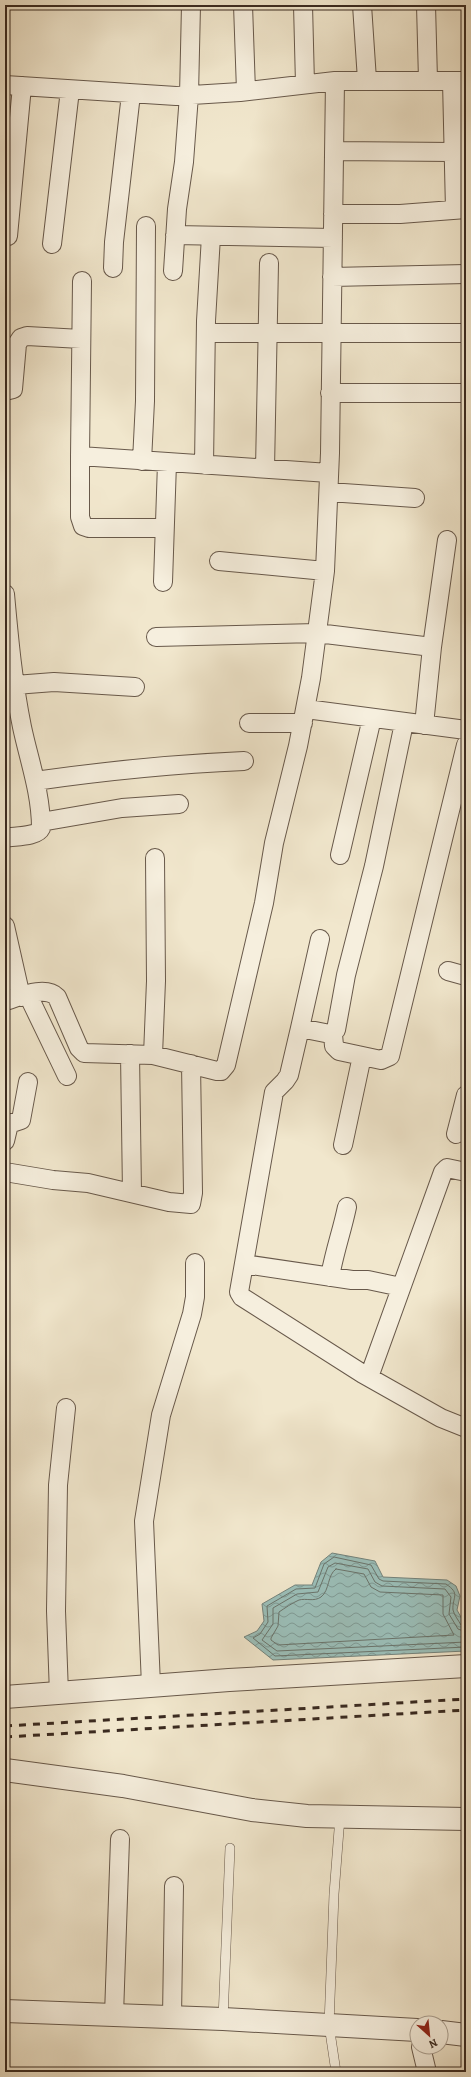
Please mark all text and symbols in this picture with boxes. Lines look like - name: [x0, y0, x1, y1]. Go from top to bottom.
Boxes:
- north arrow: [409, 2015, 449, 2055]
- text: N: [426, 2035, 440, 2052]

